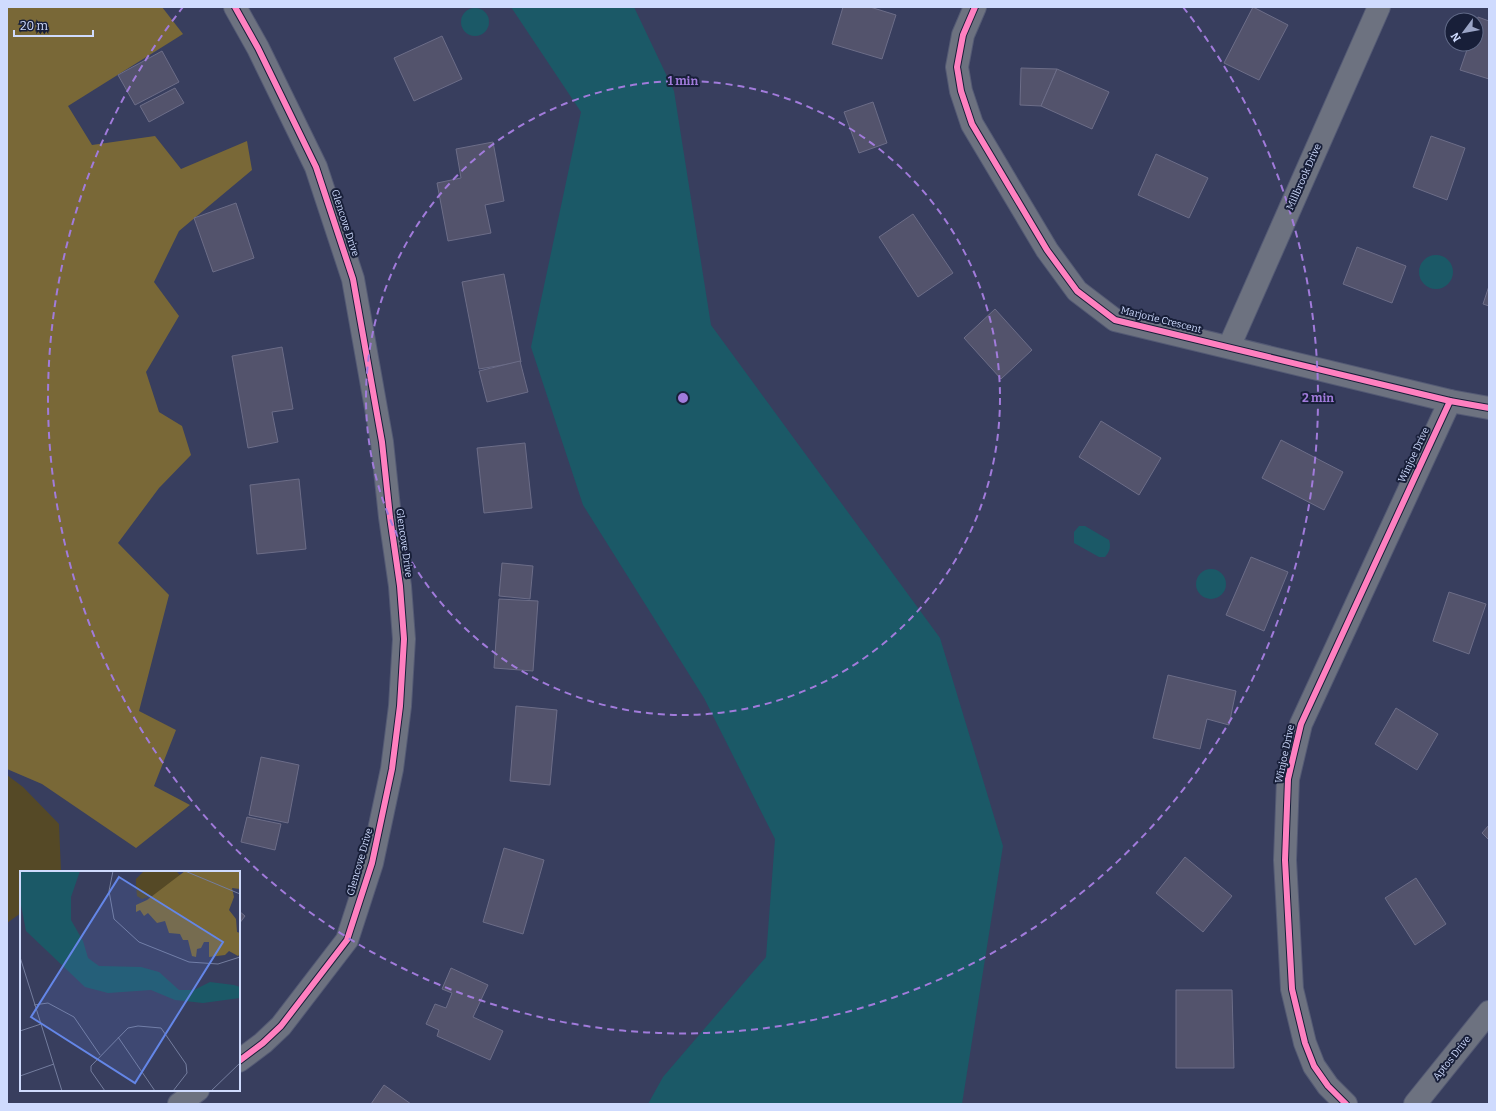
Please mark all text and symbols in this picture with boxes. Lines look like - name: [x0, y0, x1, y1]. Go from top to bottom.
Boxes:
- scale bar: [14, 12, 93, 38]
- north arrow: [1444, 12, 1484, 52]
- text: 20 m: [20, 19, 49, 33]
- text: N: [1448, 30, 1464, 44]
- text: 1 min: [668, 74, 698, 88]
- street label: Millbrook Drive: [1284, 142, 1324, 212]
- street label: Glencove Drive: [329, 188, 361, 258]
- street label: Marjorie Crescent: [1119, 304, 1203, 336]
- centre of rings: [676, 391, 690, 405]
- text: 2 min: [1302, 391, 1334, 405]
- street label: Winjoe Drive: [1396, 425, 1432, 485]
- street label: Glencove Drive: [393, 508, 415, 578]
- street label: Winjoe Drive: [1273, 724, 1297, 784]
- street label: Glencove Drive: [345, 827, 375, 897]
- inset map: [20, 871, 240, 1091]
- street label: Aptos Drive: [1430, 1033, 1474, 1083]

